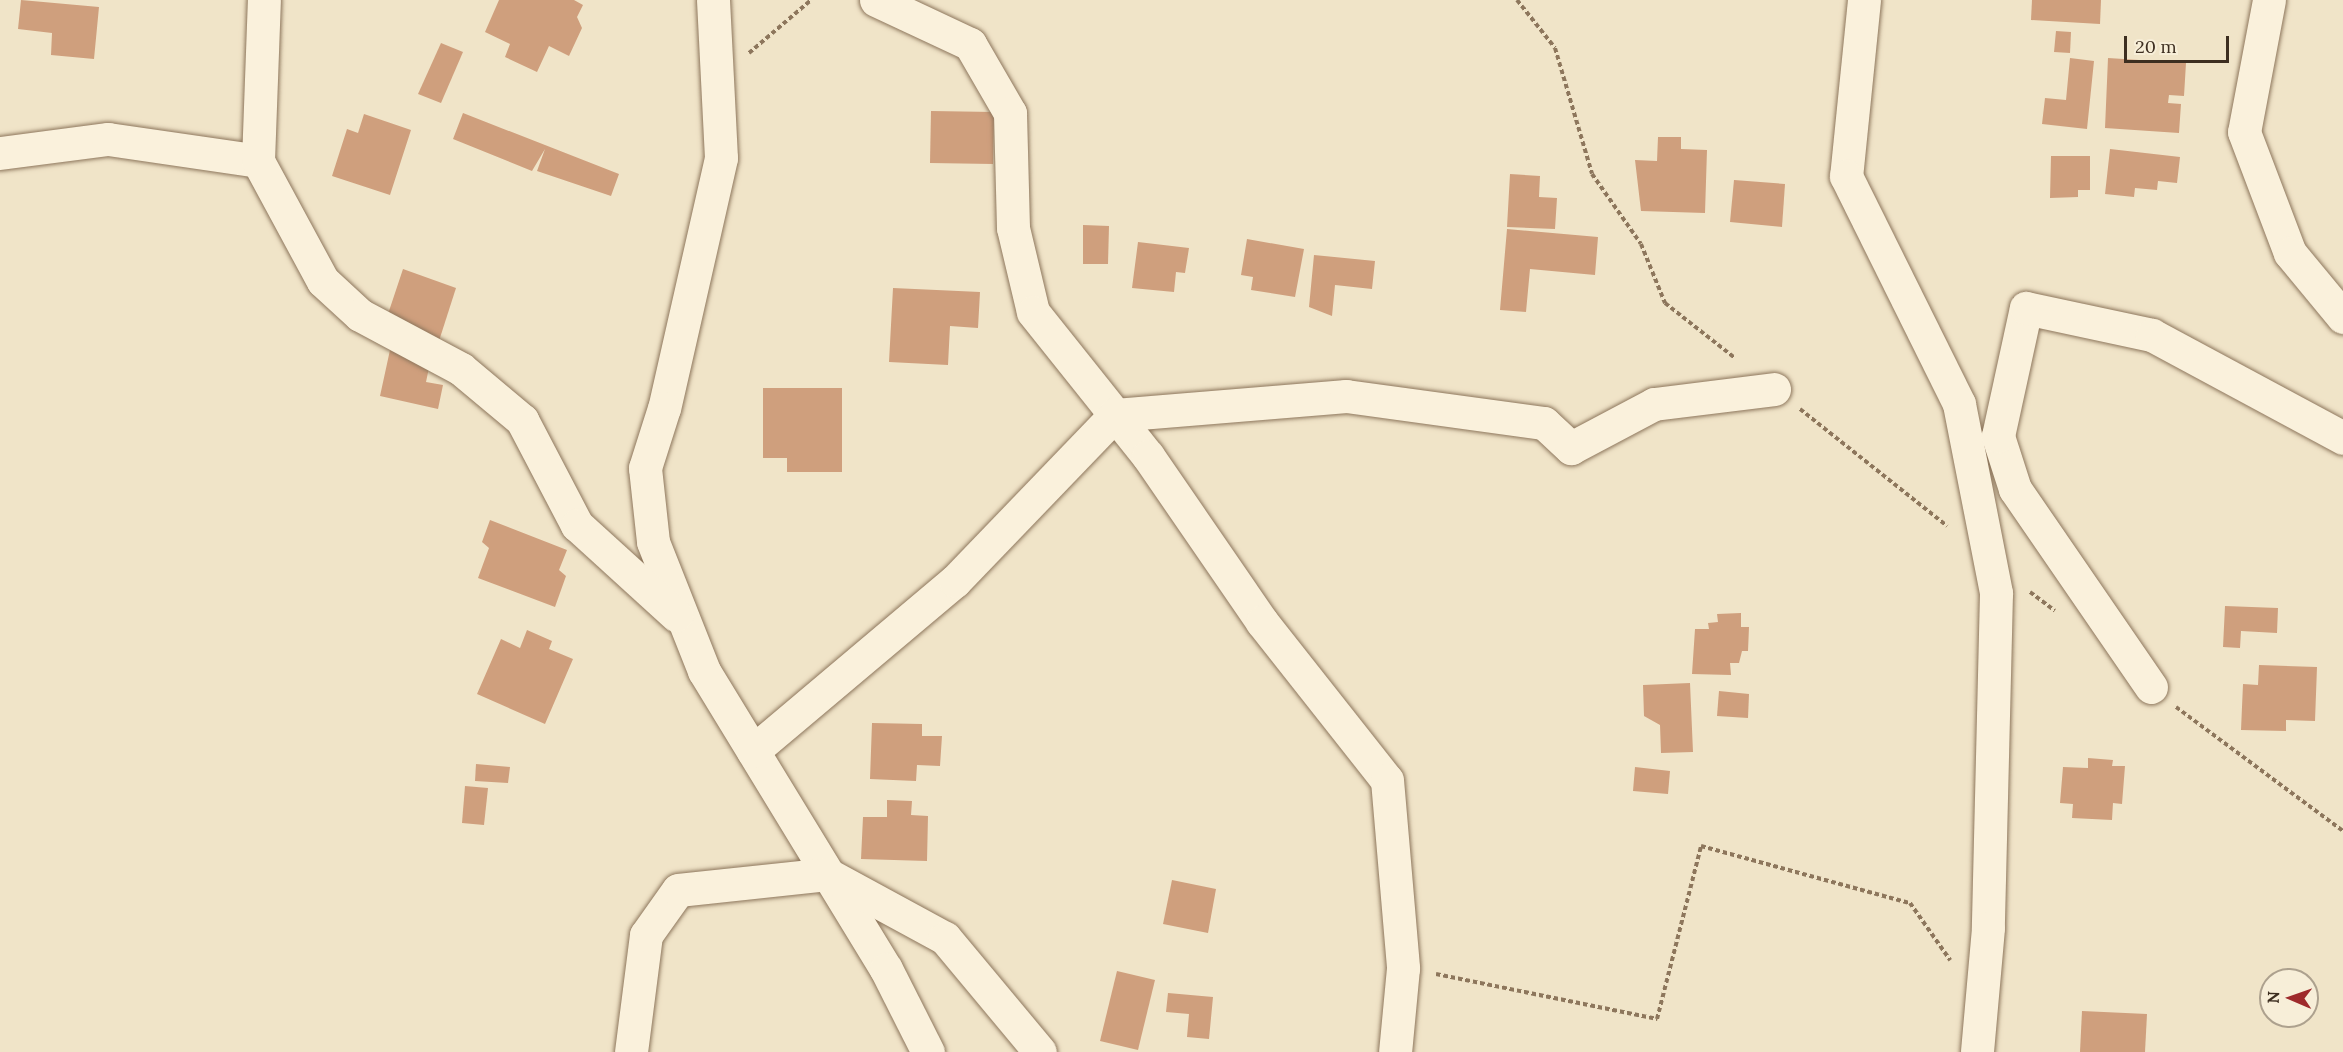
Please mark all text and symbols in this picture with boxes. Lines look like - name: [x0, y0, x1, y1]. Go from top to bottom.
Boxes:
- scale bar: [2127, 24, 2232, 62]
- text: 20 m: [2135, 35, 2177, 58]
- north arrow: [2259, 968, 2319, 1028]
- text: N: [2263, 991, 2283, 1004]

